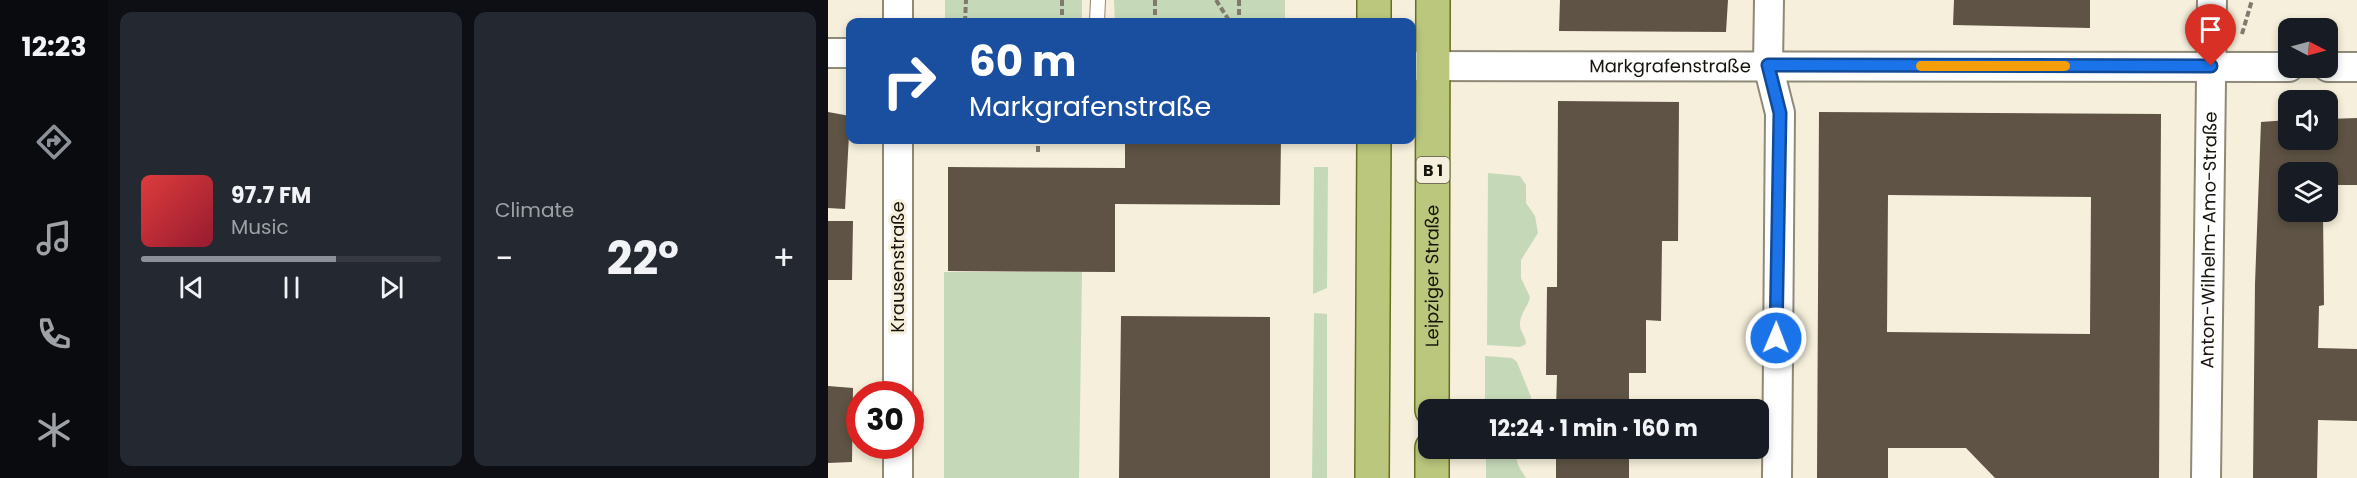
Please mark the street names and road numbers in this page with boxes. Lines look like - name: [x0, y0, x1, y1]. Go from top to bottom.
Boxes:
- street label: Markgrafenstraße: [1589, 53, 1751, 78]
- street label: Anton-Wilhelm-Amo-Straße: [2194, 111, 2223, 369]
- road number: B 1: [1416, 157, 1450, 183]
- street label: Krausenstraße: [885, 201, 910, 333]
- street label: Leipziger Straße: [1419, 205, 1445, 347]

